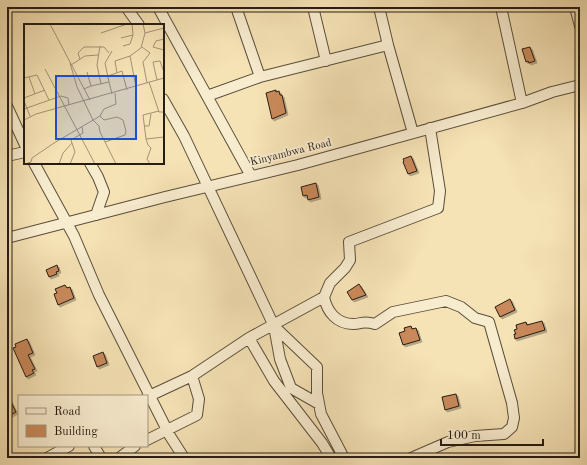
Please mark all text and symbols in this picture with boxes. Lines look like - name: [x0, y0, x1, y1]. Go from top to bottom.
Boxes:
- inset map: [24, 24, 164, 164]
- street label: Kinyambwa Road: [249, 137, 333, 168]
- legend: [18, 395, 148, 447]
- text: Road: [54, 406, 81, 418]
- scale bar: [441, 421, 543, 447]
- text: Building: [54, 426, 98, 438]
- text: 100 m: [447, 430, 481, 442]

